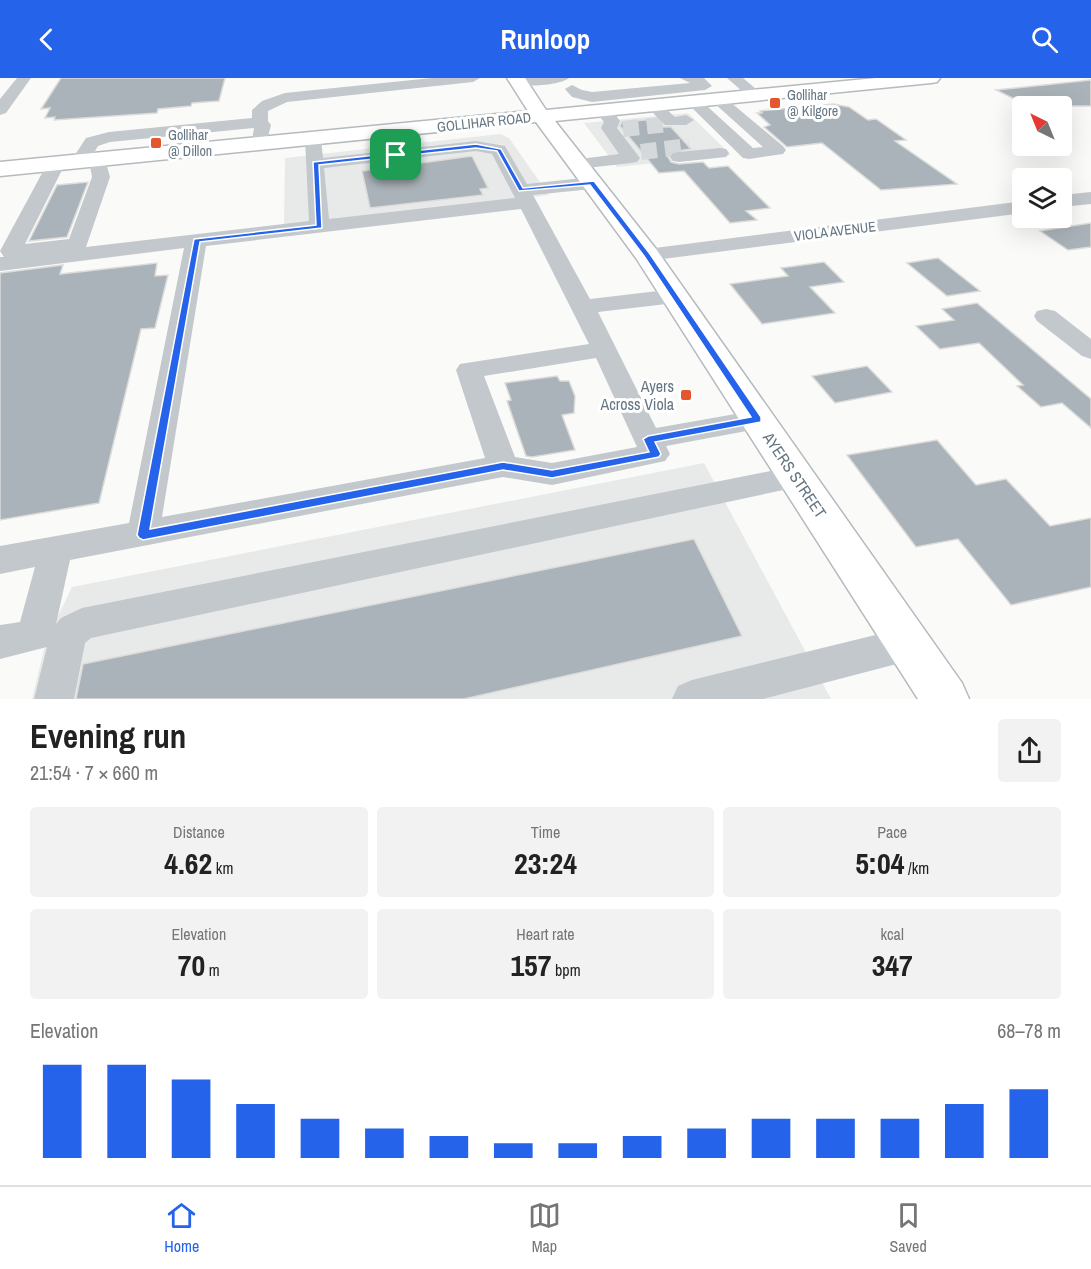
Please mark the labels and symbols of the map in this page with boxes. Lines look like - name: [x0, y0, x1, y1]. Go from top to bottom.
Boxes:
- place label: Gollihar @ Kilgore: [787, 86, 838, 120]
- marker: Gollihar @ Kilgore: [768, 96, 782, 110]
- north arrow: [1012, 96, 1072, 156]
- street label: GOLLIHAR ROAD: [436, 108, 532, 136]
- place label: Gollihar @ Dillon: [168, 126, 212, 160]
- pin: [370, 129, 421, 180]
- marker: Gollihar @ Dillon: [149, 136, 163, 150]
- street label: VIOLA AVENUE: [793, 217, 877, 245]
- place label: Ayers Across Viola: [600, 375, 675, 415]
- marker: Ayers Across Viola: [679, 388, 693, 402]
- street label: AYERS STREET: [758, 427, 832, 522]

